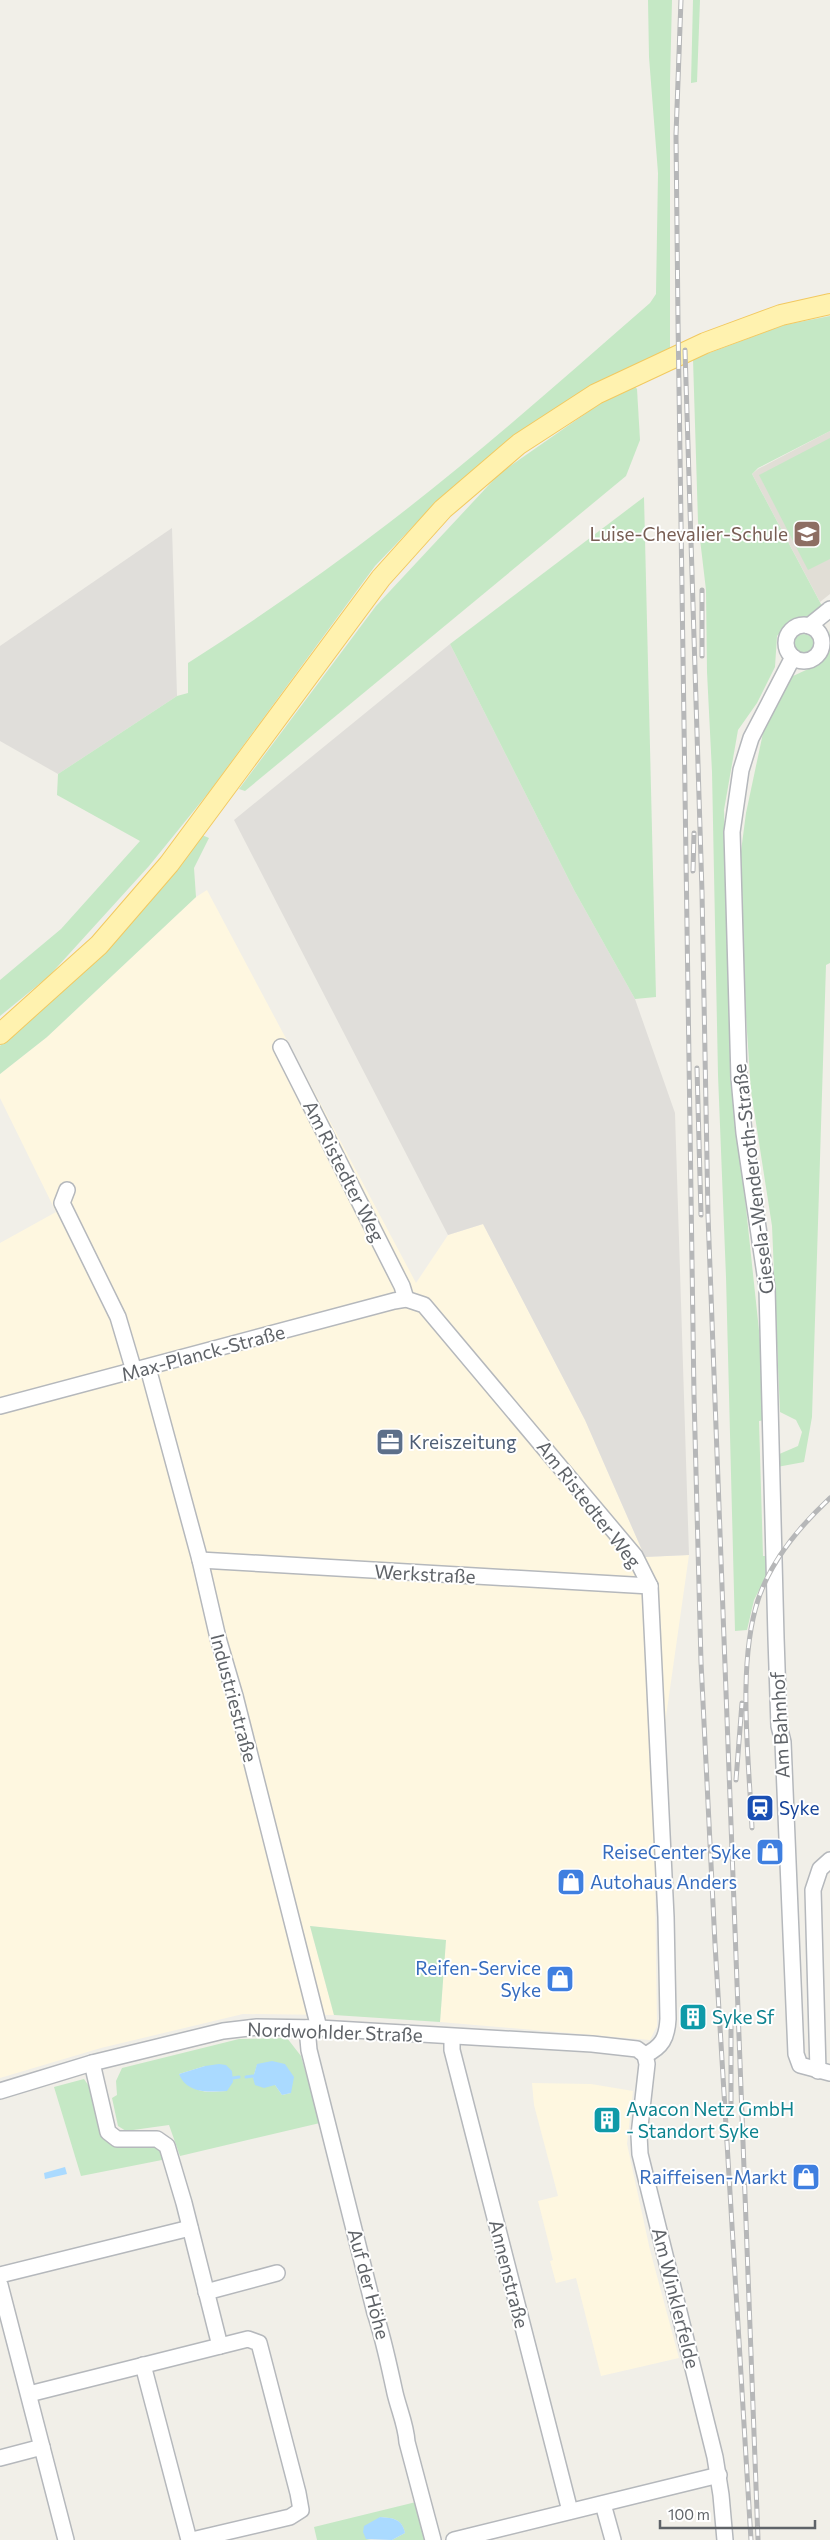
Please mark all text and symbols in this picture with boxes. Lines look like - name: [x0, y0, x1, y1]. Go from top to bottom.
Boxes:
- school or university icon: Luise-Chevalier-Schule: [792, 519, 822, 549]
- place label: Luise-Chevalier-Schule: [590, 522, 788, 545]
- street label: Giesela-Wenderoth-Straße: [727, 1062, 778, 1296]
- street label: Am Ristedter Weg: [299, 1096, 390, 1245]
- street label: Max-Planck-Straße: [119, 1320, 287, 1385]
- office icon: Kreiszeitung: [375, 1427, 405, 1457]
- place label: Kreiszeitung: [409, 1430, 516, 1453]
- street label: Am Ristedter Weg: [532, 1435, 646, 1572]
- street label: Werkstraße: [374, 1559, 476, 1588]
- street label: Industriestraße: [206, 1631, 263, 1765]
- street label: Am Bahnhof: [765, 1671, 794, 1779]
- station icon: Syke: [745, 1793, 775, 1823]
- place label: Syke: [779, 1796, 819, 1819]
- shop icon: ReiseCenter Syke: [755, 1837, 785, 1867]
- place label: ReiseCenter Syke: [602, 1840, 751, 1863]
- shop icon: Autohaus Anders: [556, 1867, 586, 1897]
- place label: Autohaus Anders: [590, 1870, 737, 1893]
- place label: Reifen-Service Syke: [415, 1956, 541, 2001]
- shop icon: Reifen-Service Syke: [545, 1964, 575, 1994]
- building icon: Syke Sf: [678, 2002, 708, 2032]
- place label: Syke Sf: [712, 2005, 775, 2028]
- street label: Nordwohlder Straße: [247, 2017, 423, 2046]
- place label: Avacon Netz GmbH - Standort Syke: [626, 2097, 794, 2142]
- building icon: Avacon Netz GmbH - Standort Syke: [592, 2105, 622, 2135]
- shop icon: Raiffeisen-Markt: [791, 2162, 821, 2192]
- place label: Raiffeisen-Markt: [639, 2165, 787, 2188]
- street label: Annenstraße: [485, 2217, 534, 2331]
- street label: Am Winklerfelde: [648, 2225, 705, 2371]
- street label: Auf der Höhe: [344, 2226, 395, 2342]
- scale bar: [660, 2498, 815, 2530]
- text: 100 m: [668, 2505, 710, 2523]

